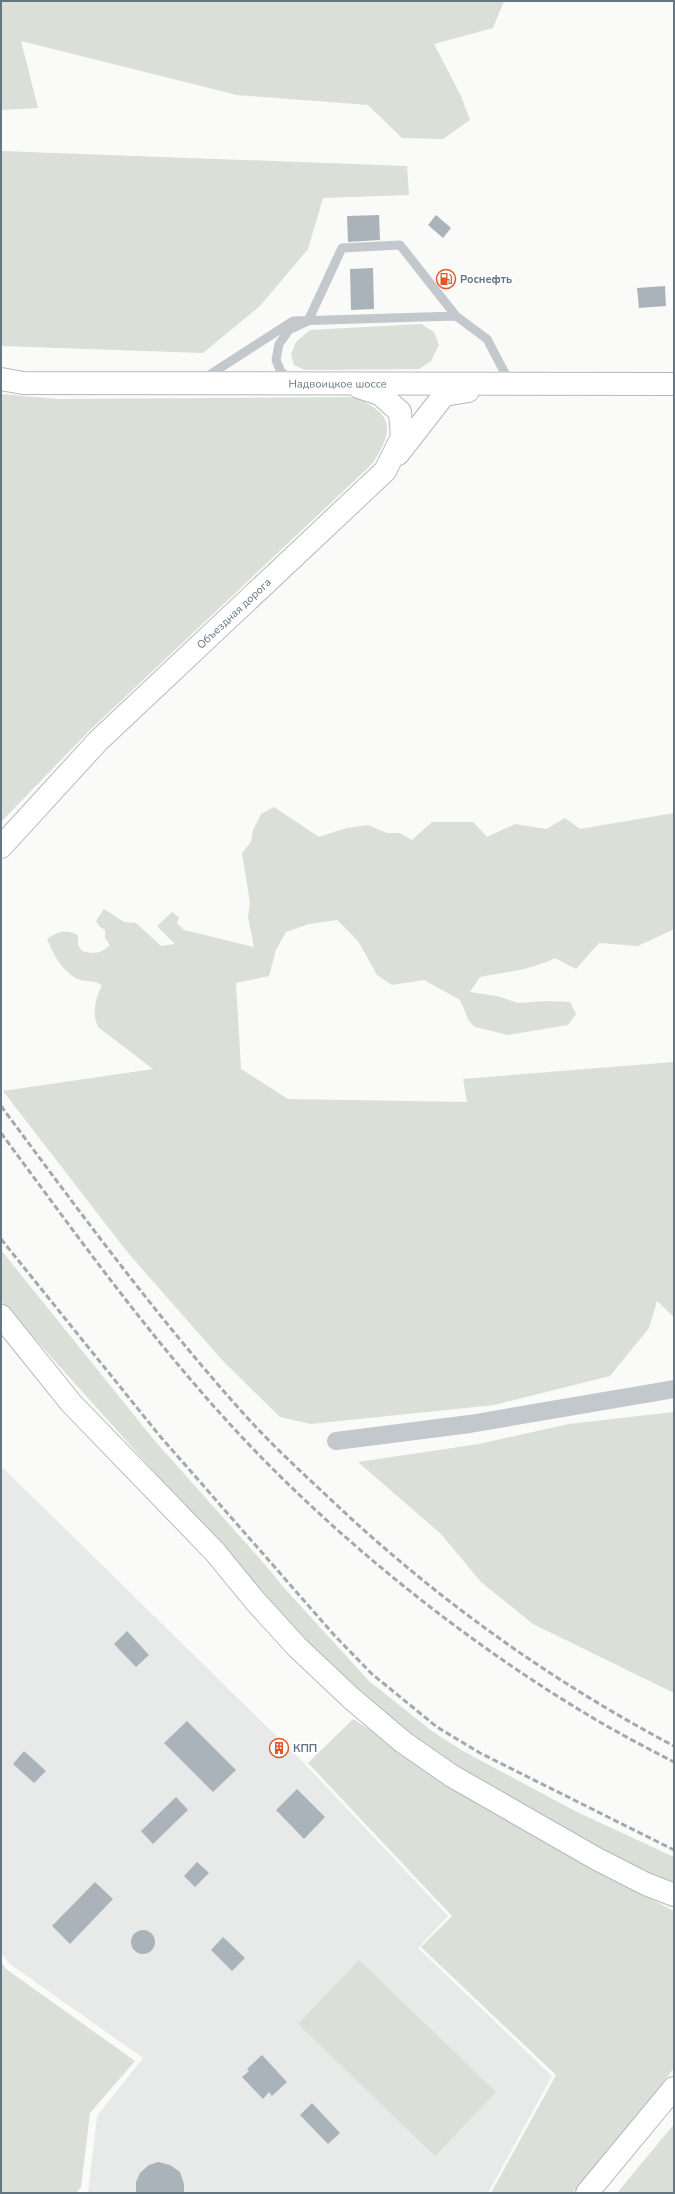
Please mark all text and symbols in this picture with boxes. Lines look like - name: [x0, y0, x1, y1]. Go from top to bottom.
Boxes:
- fuel station icon: Роснефть: [435, 268, 457, 290]
- place label: Роснефть: [460, 272, 512, 287]
- street label: Надвоицкое шоссе: [288, 376, 387, 392]
- street label: Объездная дорога: [194, 575, 275, 652]
- building icon: КПП: [268, 1737, 290, 1759]
- place label: КПП: [293, 1741, 317, 1756]

